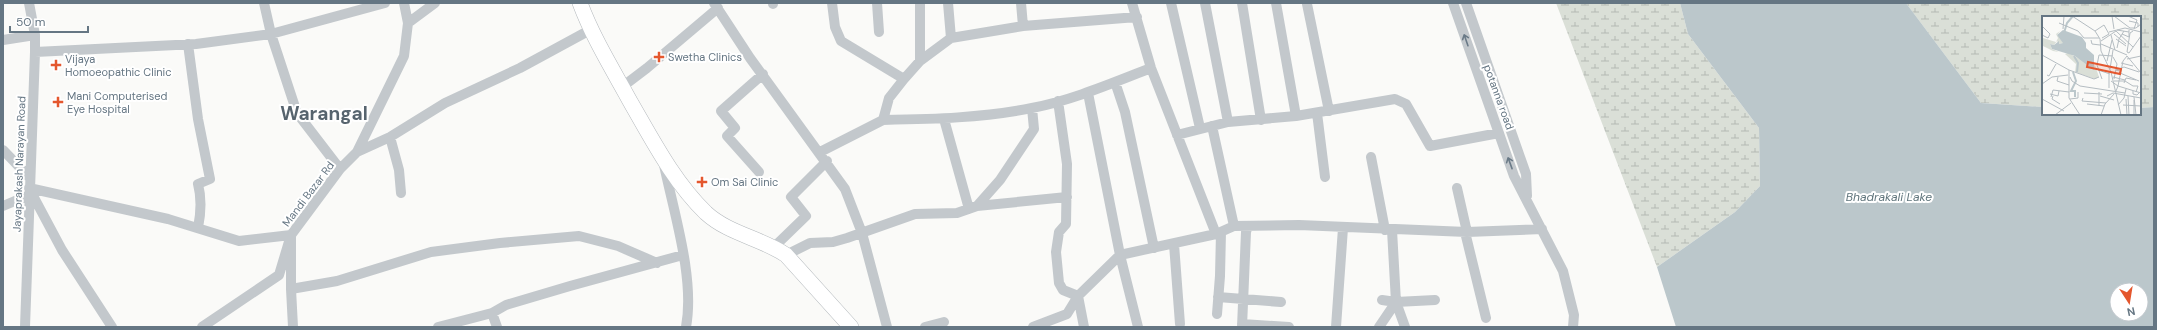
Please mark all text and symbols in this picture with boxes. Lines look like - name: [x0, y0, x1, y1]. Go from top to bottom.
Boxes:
- scale bar: [10, 8, 88, 34]
- text: 50 m: [16, 14, 45, 30]
- inset map: [2042, 16, 2141, 115]
- one-way arrow: [1462, 34, 1469, 47]
- place label: Swetha Clinics: [668, 50, 742, 64]
- marker: Swetha Clinics: [653, 51, 665, 63]
- place label: Vijaya Homoeopathic Clinic: [65, 52, 172, 79]
- marker: Vijaya Homoeopathic Clinic: [50, 59, 62, 71]
- street label: potanna road: [1481, 63, 1517, 132]
- place label: Mani Computerised Eye Hospital: [67, 89, 167, 116]
- street label: Jayaprakash Narayan Road: [10, 96, 28, 232]
- marker: Mani Computerised Eye Hospital: [52, 96, 64, 108]
- district label: Warangal: [280, 101, 368, 126]
- one-way arrow: [1505, 157, 1513, 169]
- street label: Mandi Bazar Rd: [279, 159, 337, 229]
- place label: Om Sai Clinic: [711, 175, 778, 189]
- marker: Om Sai Clinic: [696, 176, 708, 188]
- water label: Bhadrakali Lake: [1846, 189, 1932, 205]
- north arrow: [2109, 282, 2149, 322]
- text: N: [2126, 304, 2136, 319]

